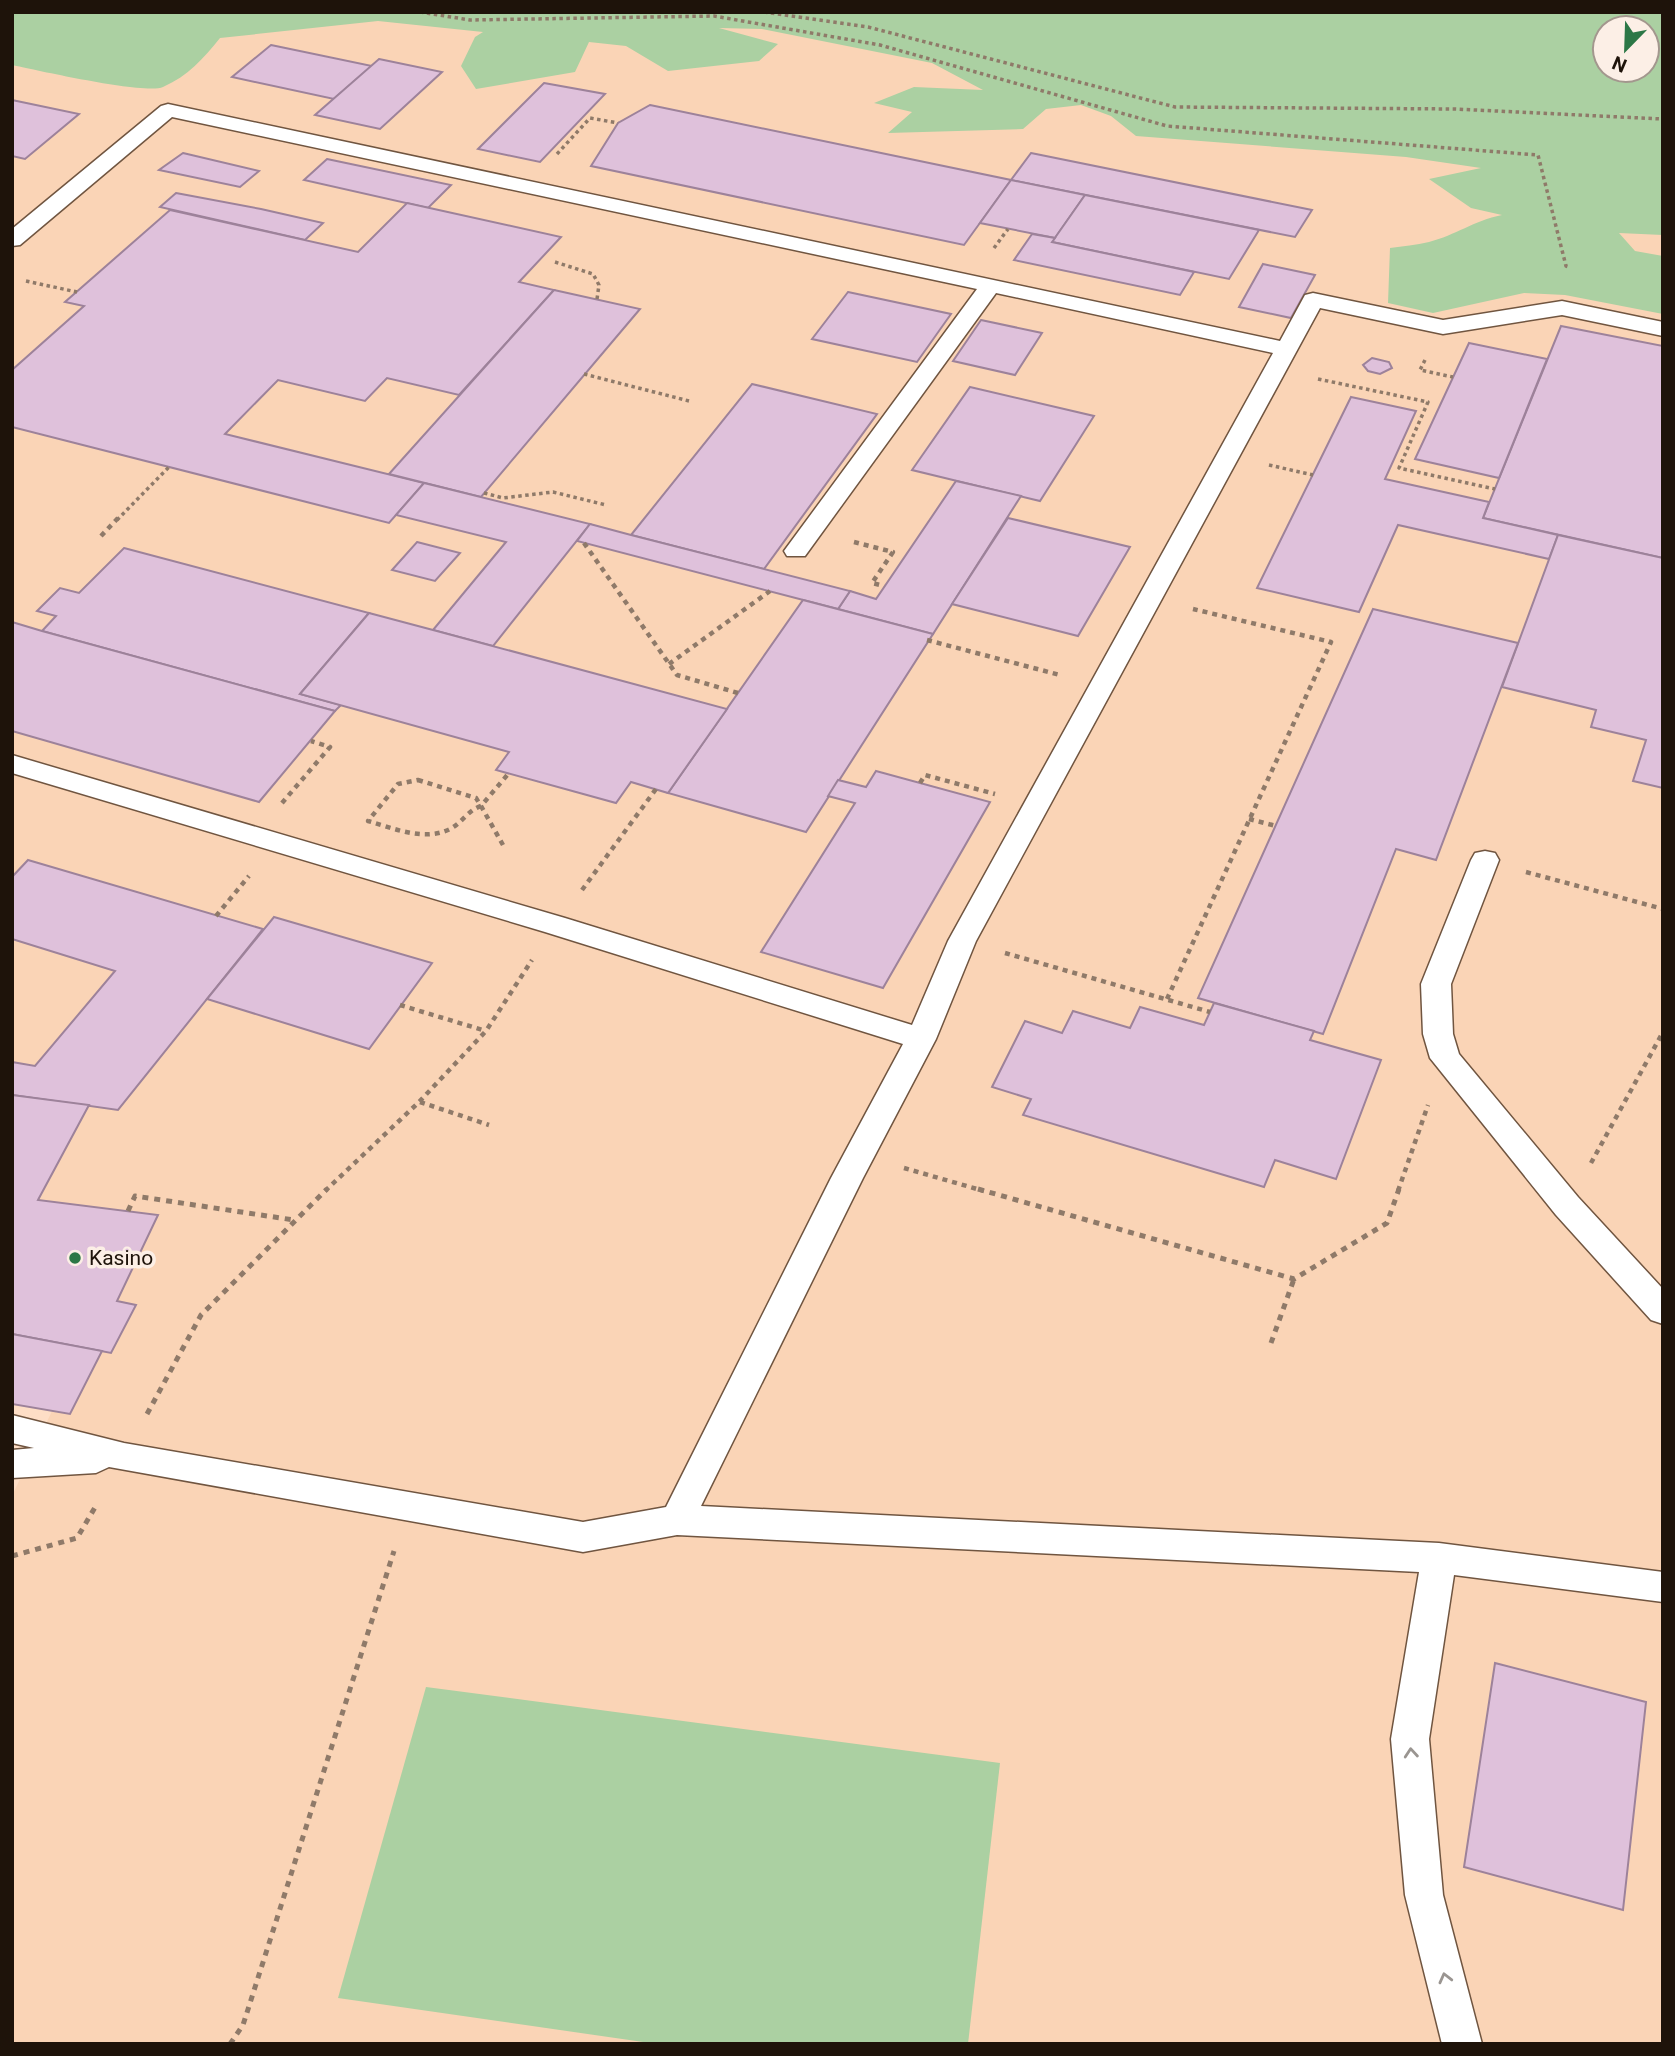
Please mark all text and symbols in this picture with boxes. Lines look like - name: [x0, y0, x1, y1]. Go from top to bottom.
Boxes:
- north arrow: [1591, 14, 1661, 84]
- text: N: [1609, 51, 1630, 77]
- place label: Kasino: [89, 1246, 153, 1270]
- marker: Kasino: [67, 1250, 83, 1266]
- one-way arrow: [1404, 1747, 1419, 1758]
- one-way arrow: [1439, 1972, 1453, 1984]

